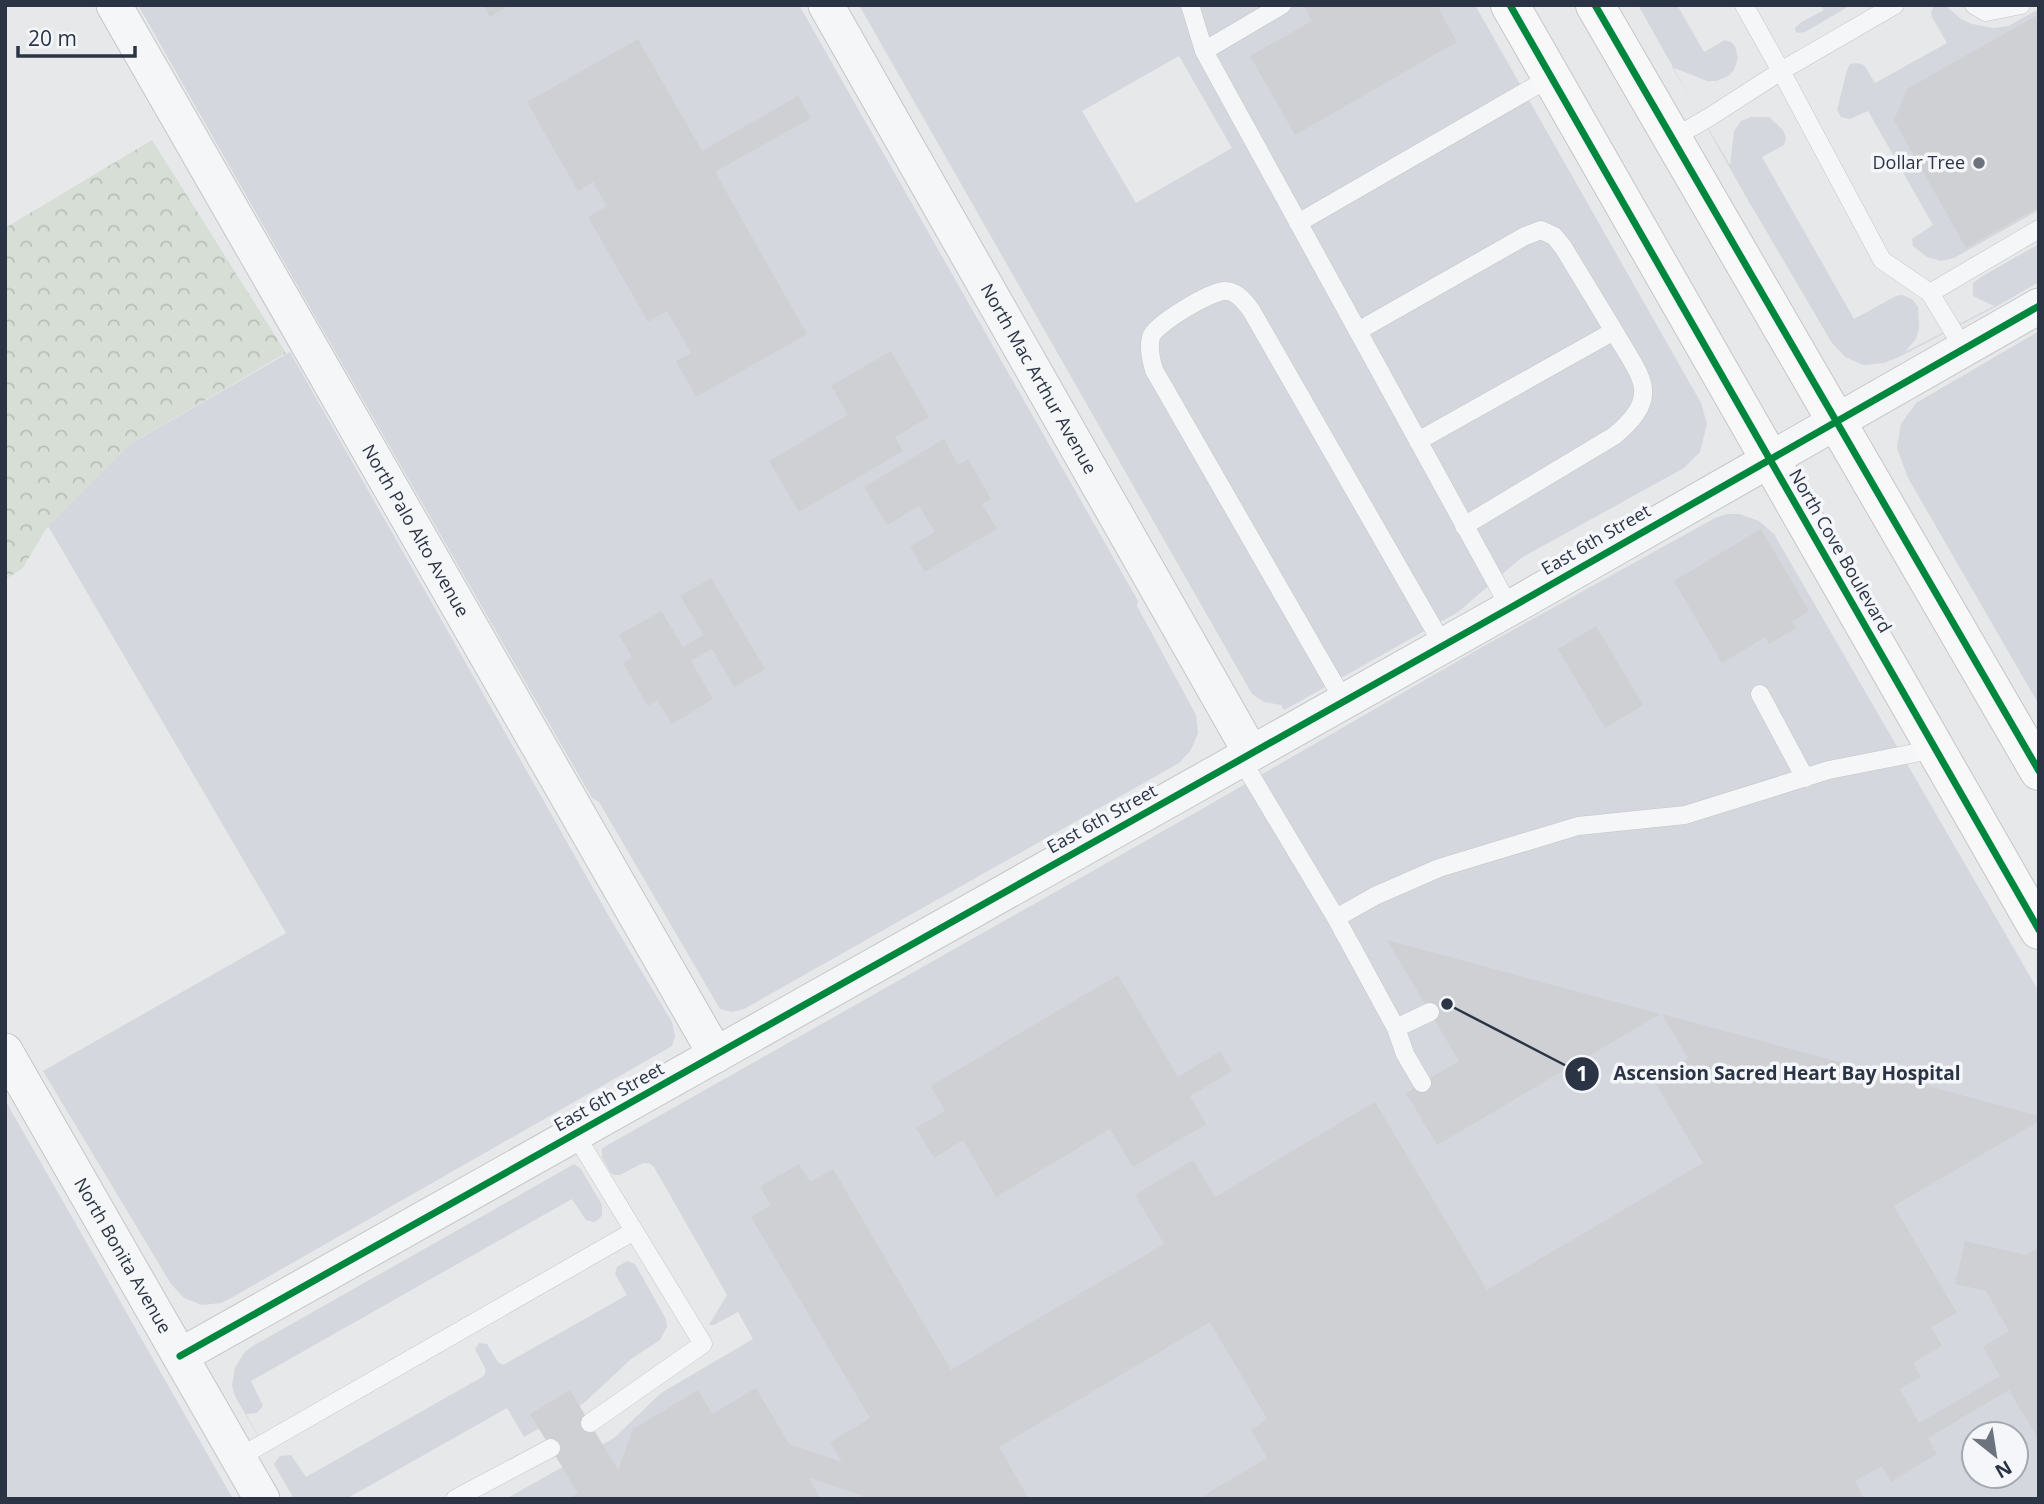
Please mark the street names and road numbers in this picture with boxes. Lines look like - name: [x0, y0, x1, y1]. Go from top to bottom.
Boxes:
- street label: North Mac Arthur Avenue: [976, 279, 1103, 478]
- street label: North Palo Alto Avenue: [357, 440, 475, 621]
- street label: North Cove Boulevard: [1784, 464, 1898, 637]
- street label: East 6th Street: [1537, 498, 1654, 580]
- street label: East 6th Street: [1042, 778, 1161, 858]
- street label: East 6th Street: [549, 1056, 668, 1136]
- street label: North Bonita Avenue: [69, 1173, 177, 1337]

